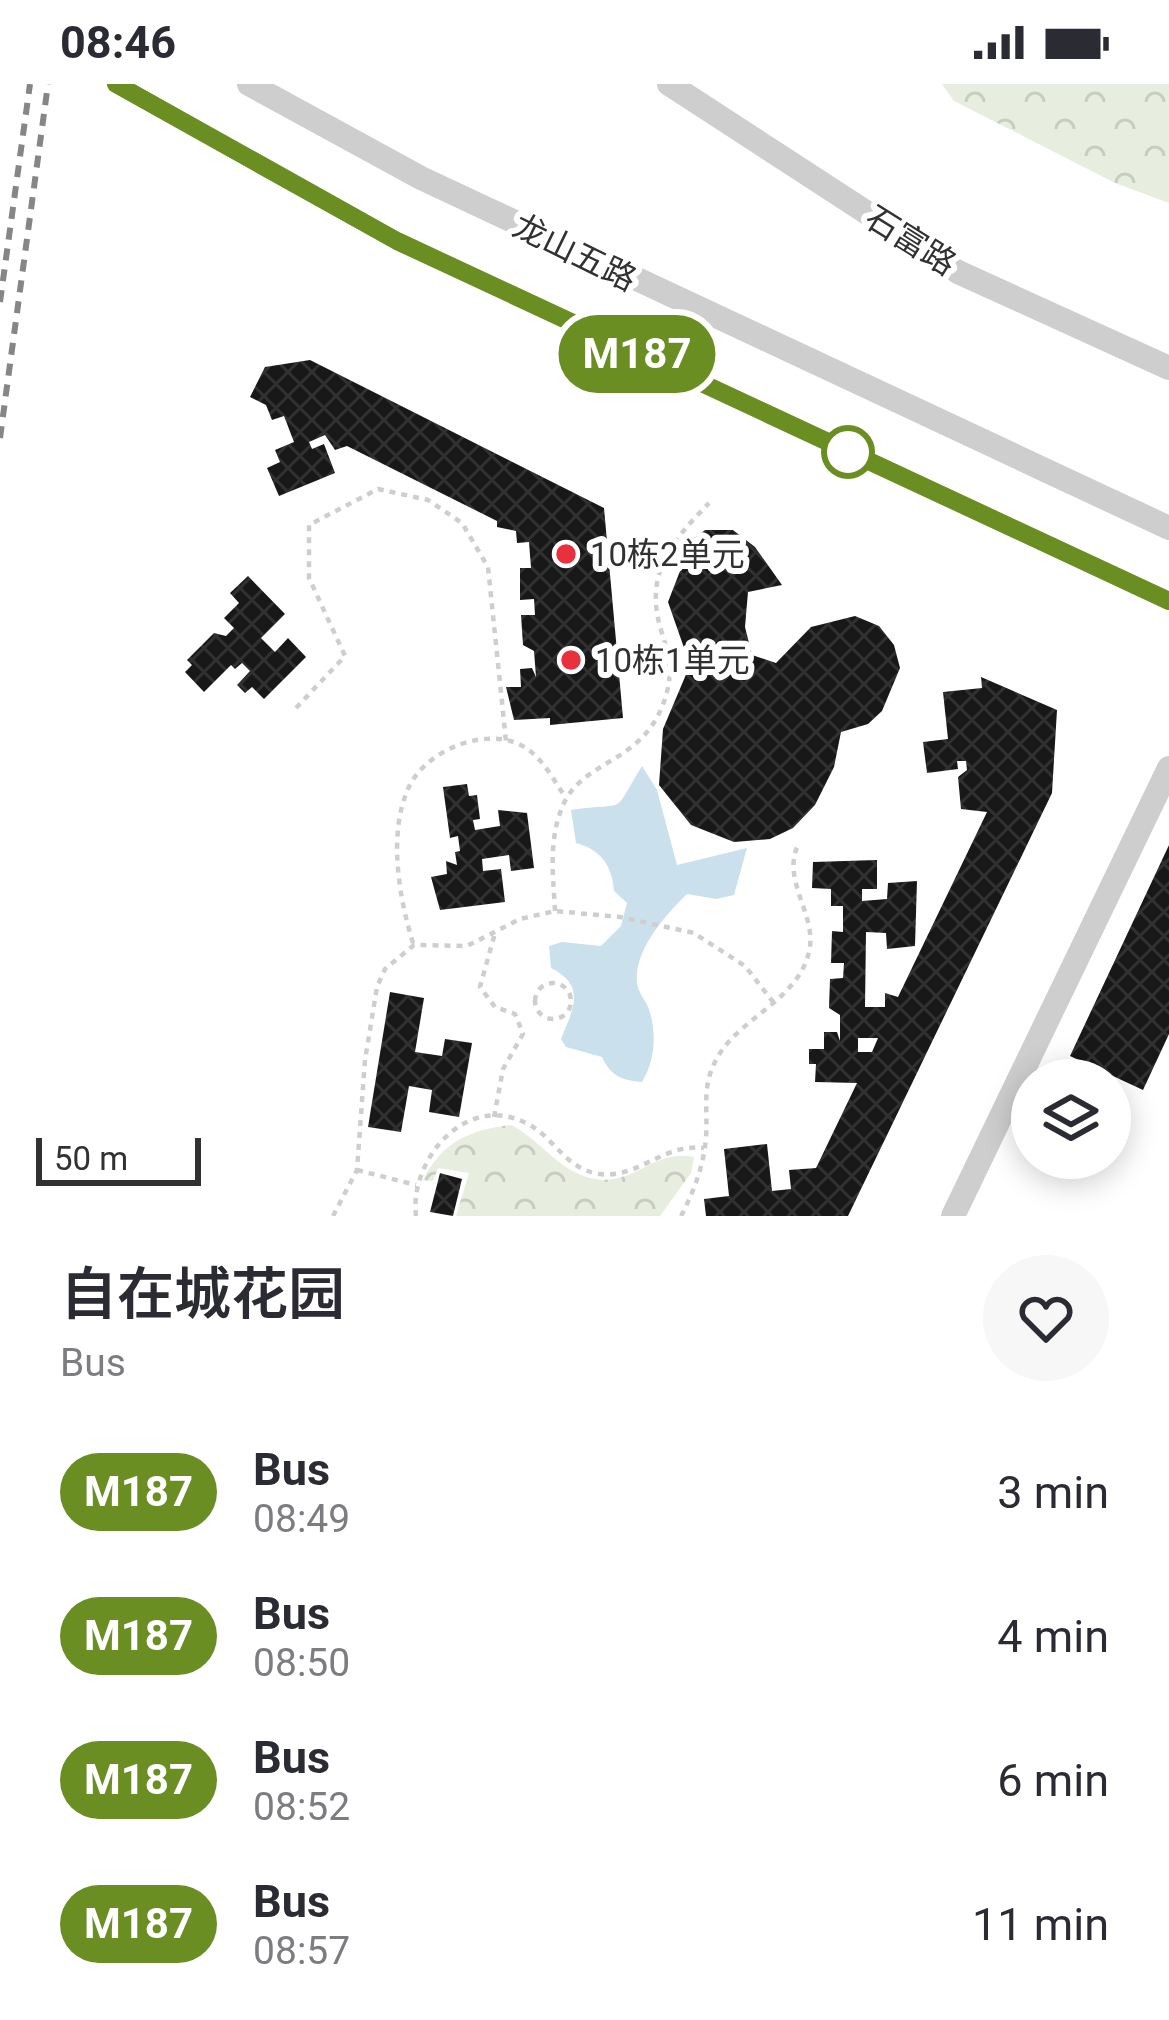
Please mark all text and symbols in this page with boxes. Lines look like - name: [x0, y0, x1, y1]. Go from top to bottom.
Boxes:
- text: 08:46: [60, 16, 176, 69]
- street label: 石富路: [858, 198, 963, 283]
- street label: 龙山五路: [507, 206, 643, 299]
- line badge: M187: [553, 315, 721, 393]
- text: M187: [582, 329, 692, 378]
- unlabelled marker: [823, 427, 873, 477]
- place label: 10栋2单元: [590, 535, 745, 574]
- marker: 10栋2单元: [553, 541, 579, 567]
- place label: 10栋1单元: [595, 641, 750, 680]
- marker: 10栋1单元: [558, 647, 584, 673]
- map controls: [1011, 1059, 1131, 1179]
- button: layers: [1011, 1059, 1131, 1179]
- scale bar: [36, 1132, 201, 1185]
- text: 50 m: [54, 1139, 128, 1178]
- button: heart: [983, 1255, 1109, 1381]
- text: 自在城花园: [60, 1261, 345, 1328]
- text: Bus: [60, 1340, 126, 1386]
- text: Bus: [253, 1443, 330, 1496]
- text: 3 min: [997, 1466, 1109, 1519]
- text: M187: [84, 1467, 193, 1516]
- text: 08:49: [253, 1496, 350, 1542]
- text: Bus: [253, 1587, 330, 1640]
- text: 4 min: [997, 1610, 1109, 1663]
- text: M187: [84, 1611, 193, 1660]
- text: 08:50: [253, 1640, 350, 1686]
- text: Bus: [253, 1731, 330, 1784]
- text: 6 min: [997, 1754, 1109, 1807]
- text: M187: [84, 1755, 193, 1804]
- text: 08:52: [253, 1784, 350, 1830]
- text: Bus: [253, 1875, 330, 1928]
- text: 11 min: [972, 1898, 1109, 1951]
- text: M187: [84, 1899, 193, 1948]
- text: 08:57: [253, 1928, 350, 1974]

